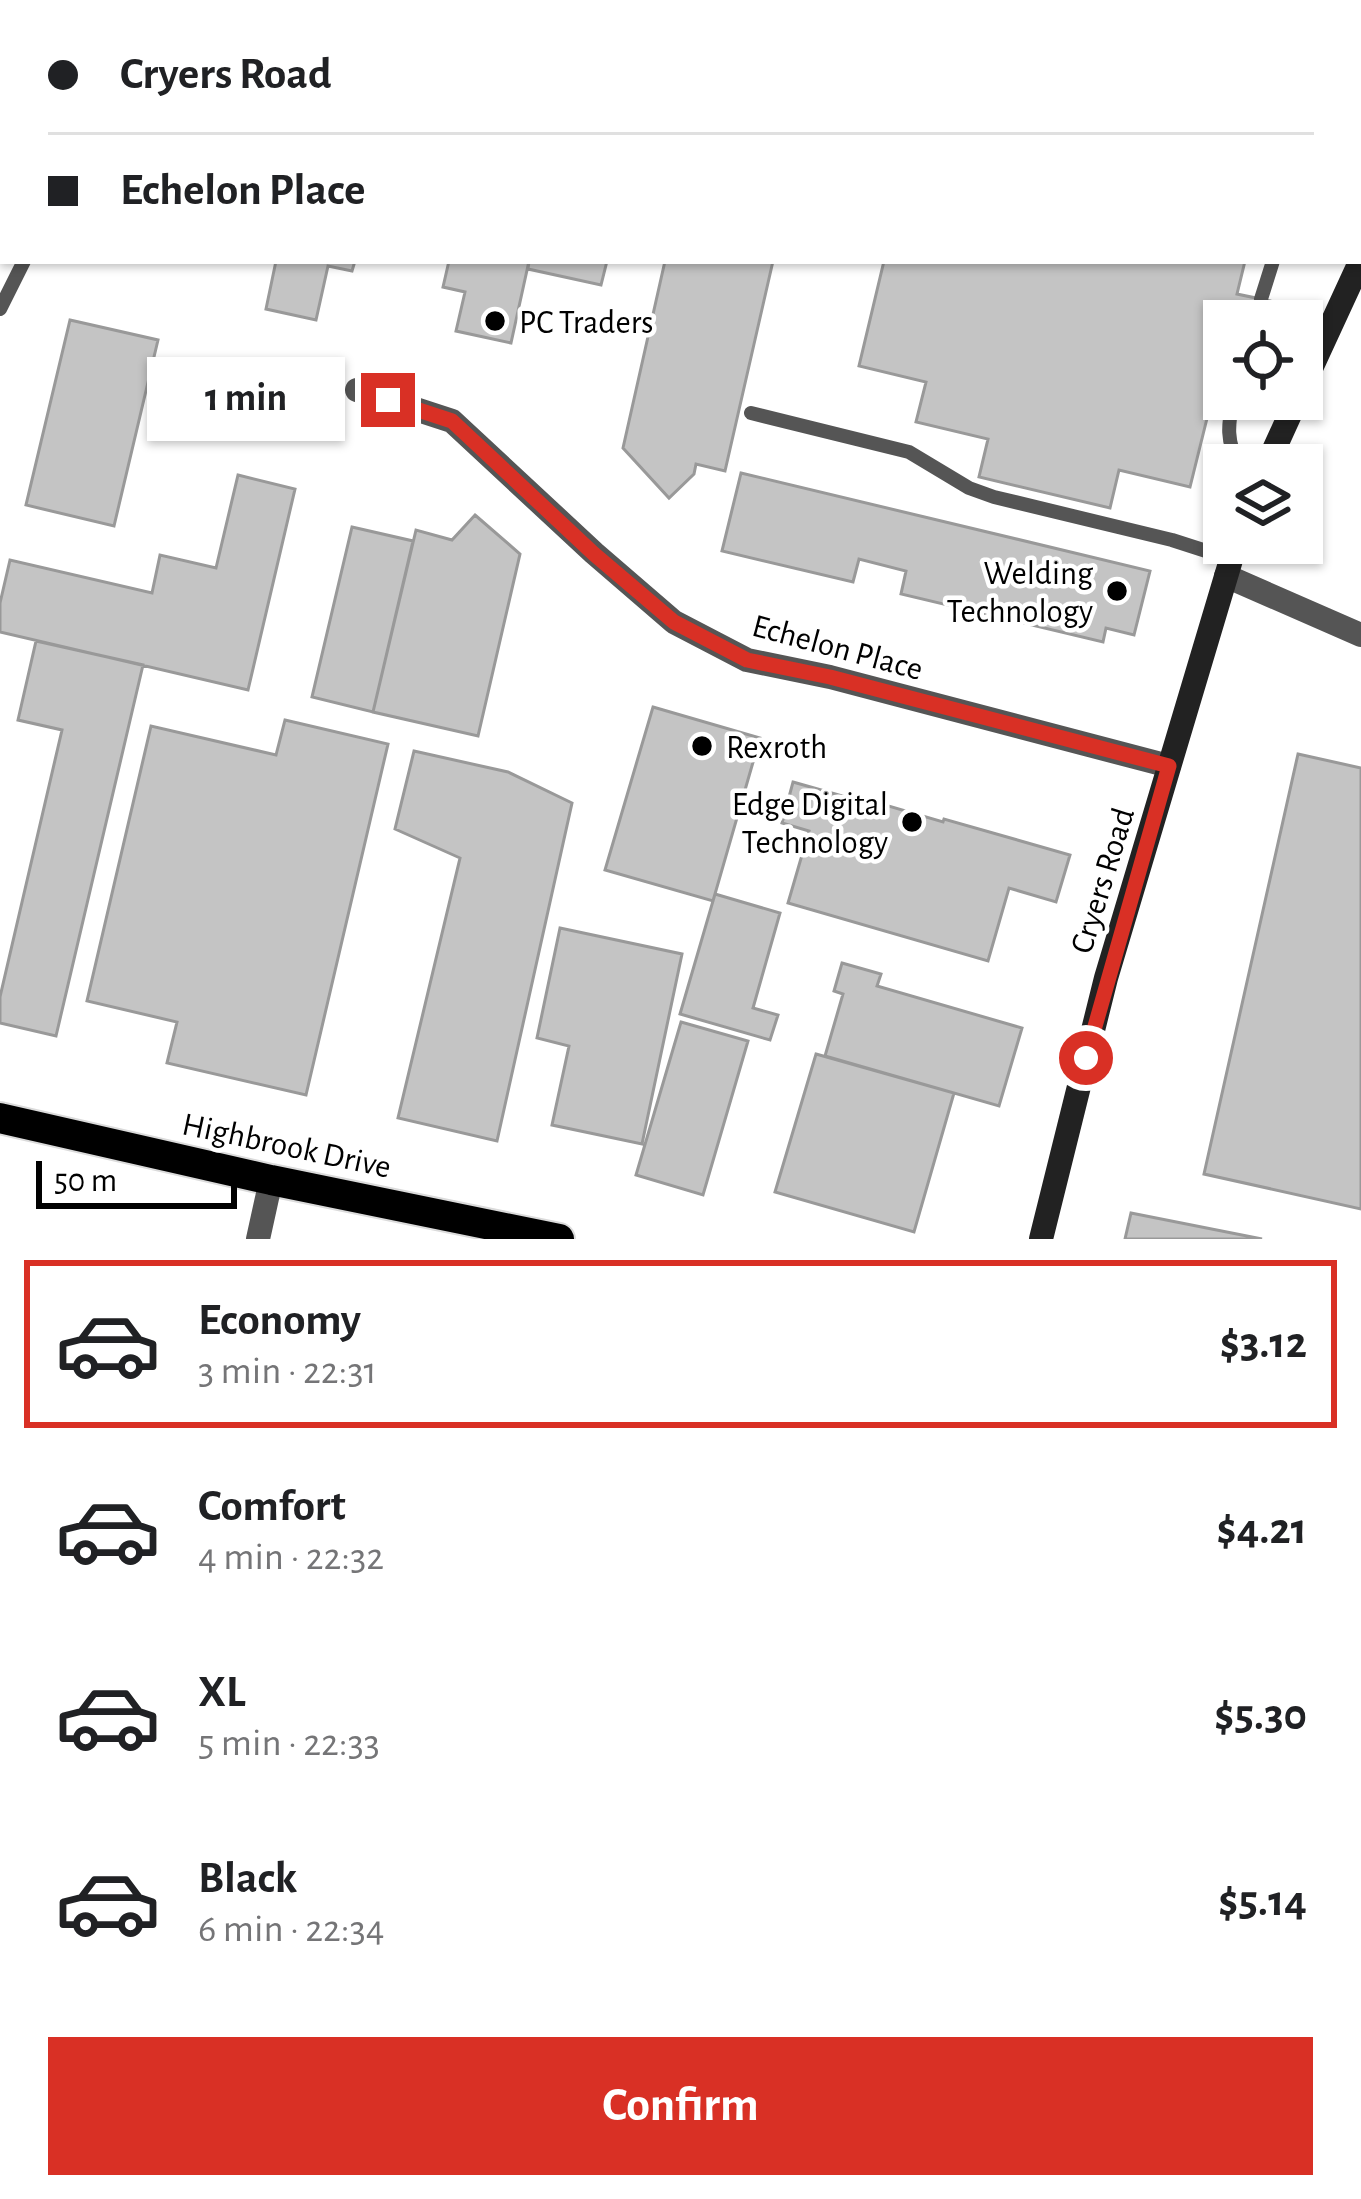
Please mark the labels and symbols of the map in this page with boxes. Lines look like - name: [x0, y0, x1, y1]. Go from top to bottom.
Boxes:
- place label: PC Traders: [519, 307, 654, 340]
- marker: PC Traders: [482, 308, 508, 334]
- callout: 1 min: [148, 358, 346, 442]
- route end: [361, 373, 415, 427]
- place label: Welding Technology: [947, 558, 1093, 629]
- marker: Welding Technology: [1104, 578, 1130, 604]
- street label: Echelon Place: [749, 610, 926, 687]
- place label: Rexroth: [726, 732, 827, 765]
- marker: Rexroth: [689, 733, 715, 759]
- place label: Edge Digital Technology: [732, 789, 888, 860]
- street label: Cryers Road: [1066, 804, 1141, 957]
- marker: Edge Digital Technology: [899, 809, 925, 835]
- route start: [1059, 1031, 1113, 1085]
- street label: Highbrook Drive: [179, 1108, 394, 1185]
- scale bar: [36, 1155, 237, 1208]

